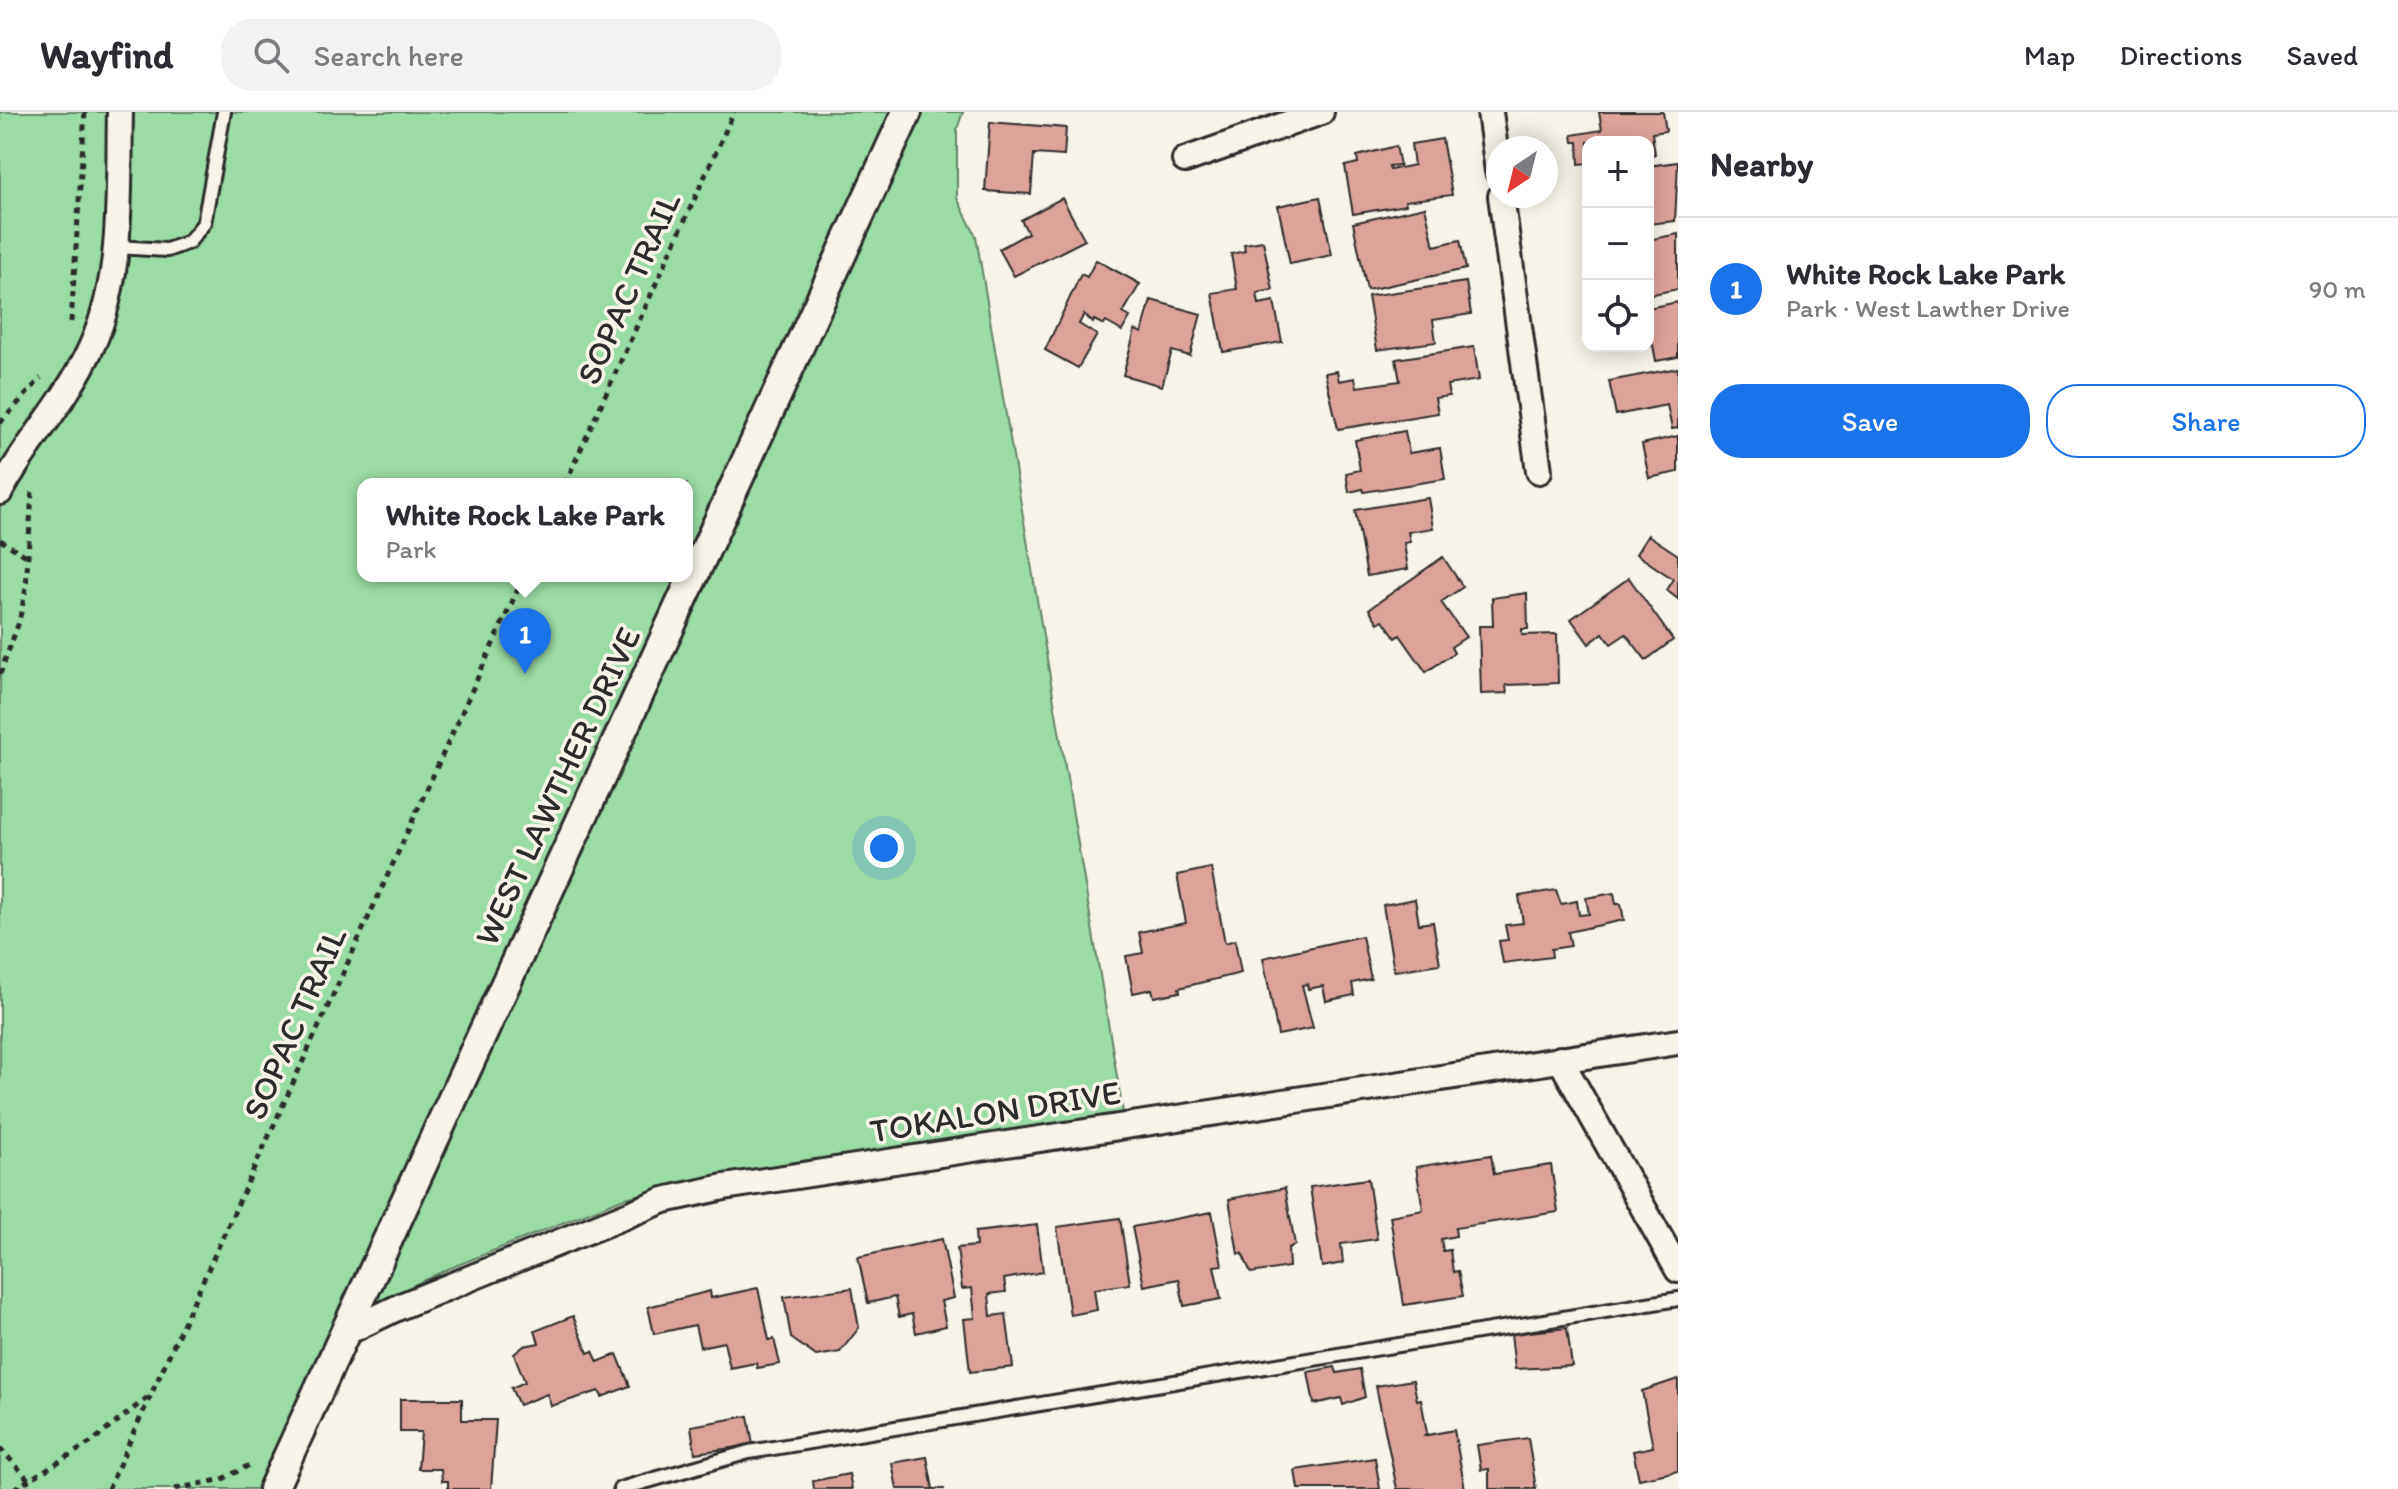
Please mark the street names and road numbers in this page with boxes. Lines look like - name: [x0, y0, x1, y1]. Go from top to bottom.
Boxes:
- street label: SOPAC TRAIL: [568, 186, 689, 391]
- street label: WEST LAWTHER DRIVE: [466, 620, 649, 952]
- street label: SOPAC TRAIL: [234, 921, 355, 1126]
- street label: TOKALON DRIVE: [867, 1071, 1123, 1152]

